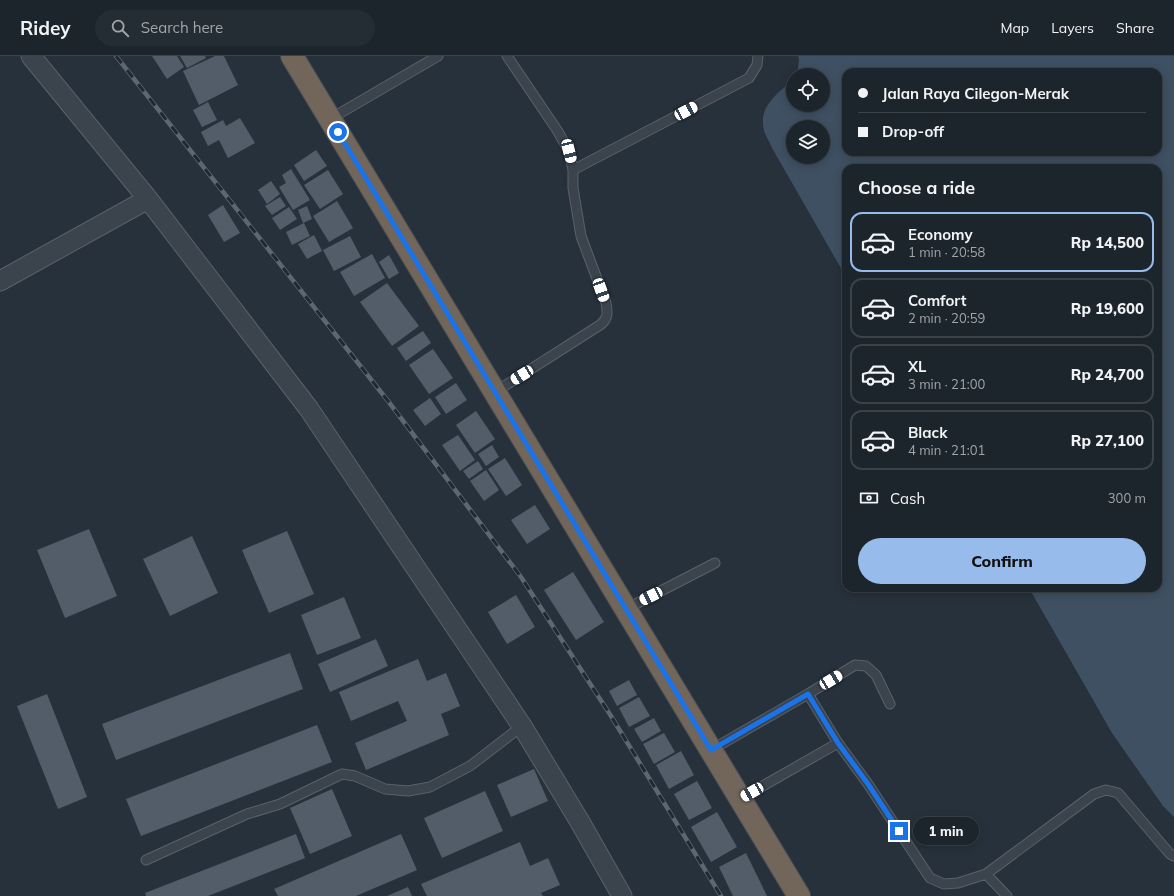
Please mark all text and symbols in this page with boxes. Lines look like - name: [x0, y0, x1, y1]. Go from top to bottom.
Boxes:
- search box: [95, 10, 375, 46]
- text: Ridey: [20, 16, 71, 40]
- icon: search: [109, 17, 131, 39]
- text: Search here: [141, 18, 223, 37]
- text: Map: [1000, 19, 1029, 37]
- text: Layers: [1051, 19, 1094, 37]
- text: Share: [1116, 19, 1154, 37]
- map controls: [786, 68, 830, 164]
- button: locate: [786, 68, 830, 112]
- text: Jalan Raya Cilegon-Merak: [882, 84, 1069, 103]
- car: [673, 100, 699, 122]
- button: layers: [786, 120, 830, 164]
- text: Drop-off: [882, 122, 944, 141]
- route start: [329, 123, 347, 141]
- car: [560, 138, 578, 164]
- text: Choose a ride: [858, 176, 975, 199]
- icon: car: [860, 224, 896, 260]
- text: Economy: [908, 225, 973, 244]
- text: Rp 14,500: [1071, 233, 1144, 252]
- text: 1 min · 20:58: [908, 244, 985, 260]
- car: [591, 277, 611, 303]
- icon: car: [860, 290, 896, 326]
- text: Comfort: [908, 291, 966, 310]
- text: Rp 19,600: [1071, 299, 1144, 318]
- text: 2 min · 20:59: [908, 310, 985, 326]
- icon: car: [860, 356, 896, 392]
- text: XL: [908, 357, 926, 376]
- car: [509, 364, 535, 386]
- text: Rp 24,700: [1071, 365, 1144, 384]
- text: 3 min · 21:00: [908, 376, 985, 392]
- icon: car: [860, 422, 896, 458]
- text: Black: [908, 423, 947, 442]
- text: Rp 27,100: [1071, 431, 1144, 450]
- text: 4 min · 21:01: [908, 442, 985, 458]
- icon: cash: [858, 487, 880, 509]
- text: Cash: [890, 489, 925, 508]
- text: 300 m: [1108, 490, 1146, 506]
- button: Confirm: [858, 538, 1146, 584]
- car: [638, 585, 664, 607]
- car: [818, 669, 844, 691]
- car: [739, 781, 765, 803]
- callout: 1 min: [913, 817, 979, 845]
- route end: [890, 822, 908, 840]
- text: 1 min: [929, 823, 963, 839]

